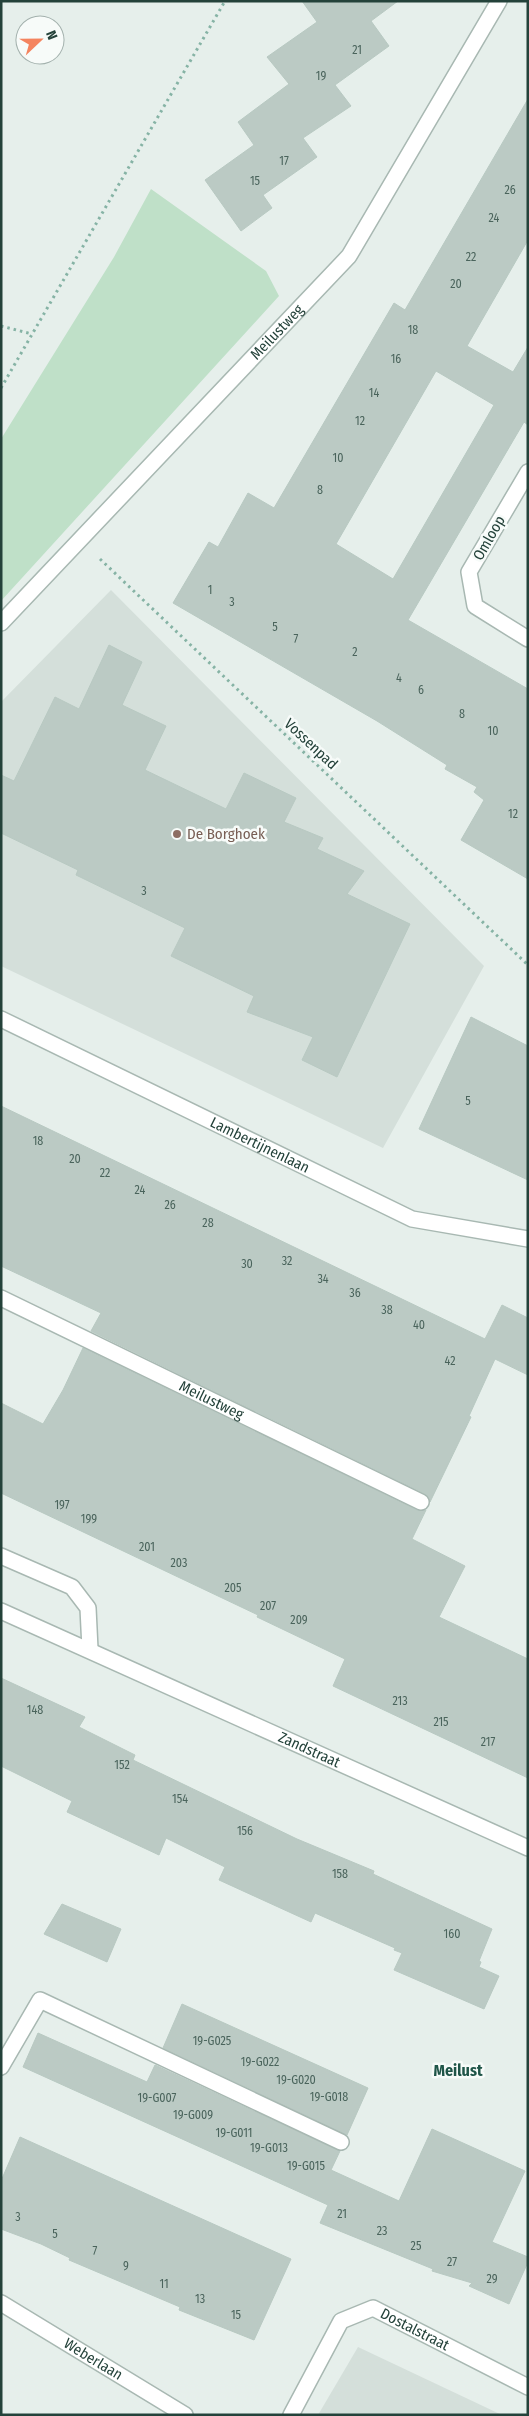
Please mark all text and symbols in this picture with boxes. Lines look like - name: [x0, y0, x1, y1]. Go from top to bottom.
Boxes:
- north arrow: [15, 15, 65, 65]
- text: N: [42, 28, 61, 42]
- house number: 21: [352, 43, 362, 57]
- house number: 19: [316, 69, 326, 83]
- house number: 17: [279, 154, 289, 168]
- house number: 15: [250, 174, 261, 188]
- house number: 26: [504, 183, 516, 197]
- house number: 24: [489, 211, 500, 225]
- house number: 22: [466, 250, 476, 264]
- house number: 20: [450, 277, 462, 291]
- street label: Meilustweg: [247, 301, 307, 363]
- house number: 18: [408, 323, 418, 337]
- house number: 16: [391, 352, 401, 366]
- house number: 14: [369, 386, 379, 400]
- house number: 12: [355, 414, 365, 428]
- house number: 10: [333, 451, 343, 465]
- house number: 8: [317, 483, 323, 497]
- street label: Omloop: [469, 512, 509, 564]
- house number: 1: [208, 583, 212, 597]
- house number: 3: [229, 595, 235, 609]
- house number: 5: [272, 620, 278, 634]
- house number: 7: [294, 632, 299, 646]
- house number: 2: [352, 645, 358, 659]
- house number: 4: [396, 671, 402, 685]
- house number: 6: [418, 683, 424, 697]
- house number: 8: [459, 707, 465, 721]
- street label: Vossenpad: [281, 715, 341, 773]
- house number: 10: [488, 724, 498, 738]
- house number: 12: [508, 807, 518, 821]
- place label: De Borghoek: [187, 825, 265, 843]
- marker: De Borghoek: [171, 828, 183, 840]
- house number: 3: [141, 884, 147, 898]
- house number: 5: [465, 1094, 471, 1108]
- street label: Lambertijnenlaan: [207, 1113, 313, 1177]
- house number: 18: [33, 1134, 43, 1148]
- house number: 20: [69, 1152, 81, 1166]
- house number: 22: [100, 1166, 110, 1180]
- house number: 24: [135, 1183, 146, 1197]
- house number: 26: [164, 1198, 176, 1212]
- house number: 28: [202, 1216, 214, 1230]
- house number: 32: [282, 1254, 292, 1268]
- house number: 30: [241, 1257, 253, 1271]
- house number: 34: [317, 1272, 329, 1286]
- house number: 36: [349, 1286, 361, 1300]
- house number: 38: [381, 1303, 393, 1317]
- house number: 40: [413, 1318, 425, 1332]
- house number: 42: [445, 1354, 455, 1368]
- street label: Meilustweg: [176, 1377, 247, 1423]
- house number: 197: [54, 1498, 70, 1512]
- house number: 199: [81, 1512, 97, 1526]
- house number: 201: [139, 1540, 155, 1554]
- house number: 203: [171, 1556, 187, 1570]
- house number: 205: [224, 1581, 242, 1595]
- house number: 207: [260, 1599, 276, 1613]
- house number: 209: [290, 1613, 308, 1627]
- house number: 213: [392, 1694, 408, 1708]
- house number: 148: [27, 1703, 43, 1717]
- house number: 215: [433, 1715, 449, 1729]
- street label: Zandstraat: [276, 1728, 343, 1771]
- house number: 217: [481, 1735, 495, 1749]
- house number: 152: [114, 1758, 130, 1772]
- house number: 154: [172, 1792, 188, 1806]
- house number: 156: [237, 1824, 253, 1838]
- house number: 158: [332, 1867, 348, 1881]
- house number: 160: [444, 1927, 460, 1941]
- house number: 19-G025: [193, 2034, 232, 2048]
- house number: 19-G022: [241, 2055, 279, 2069]
- district label: Meilust: [433, 2061, 483, 2080]
- house number: 19-G020: [276, 2073, 316, 2087]
- house number: 19-G018: [310, 2090, 348, 2104]
- house number: 19-G007: [138, 2091, 177, 2105]
- house number: 19-G009: [173, 2108, 213, 2122]
- house number: 19-G011: [216, 2126, 252, 2140]
- house number: 19-G013: [250, 2141, 288, 2155]
- house number: 19-G015: [287, 2159, 325, 2173]
- house number: 21: [337, 2207, 347, 2221]
- house number: 3: [15, 2210, 21, 2224]
- house number: 23: [377, 2224, 387, 2238]
- house number: 5: [52, 2227, 58, 2241]
- house number: 25: [411, 2239, 422, 2253]
- house number: 7: [93, 2244, 98, 2258]
- house number: 27: [447, 2255, 457, 2269]
- house number: 9: [123, 2259, 129, 2273]
- house number: 29: [486, 2272, 498, 2286]
- house number: 11: [159, 2277, 169, 2291]
- house number: 13: [195, 2292, 205, 2306]
- street label: Dostalstraat: [378, 2304, 452, 2354]
- house number: 15: [231, 2308, 242, 2322]
- street label: Weberlaan: [61, 2334, 126, 2384]

